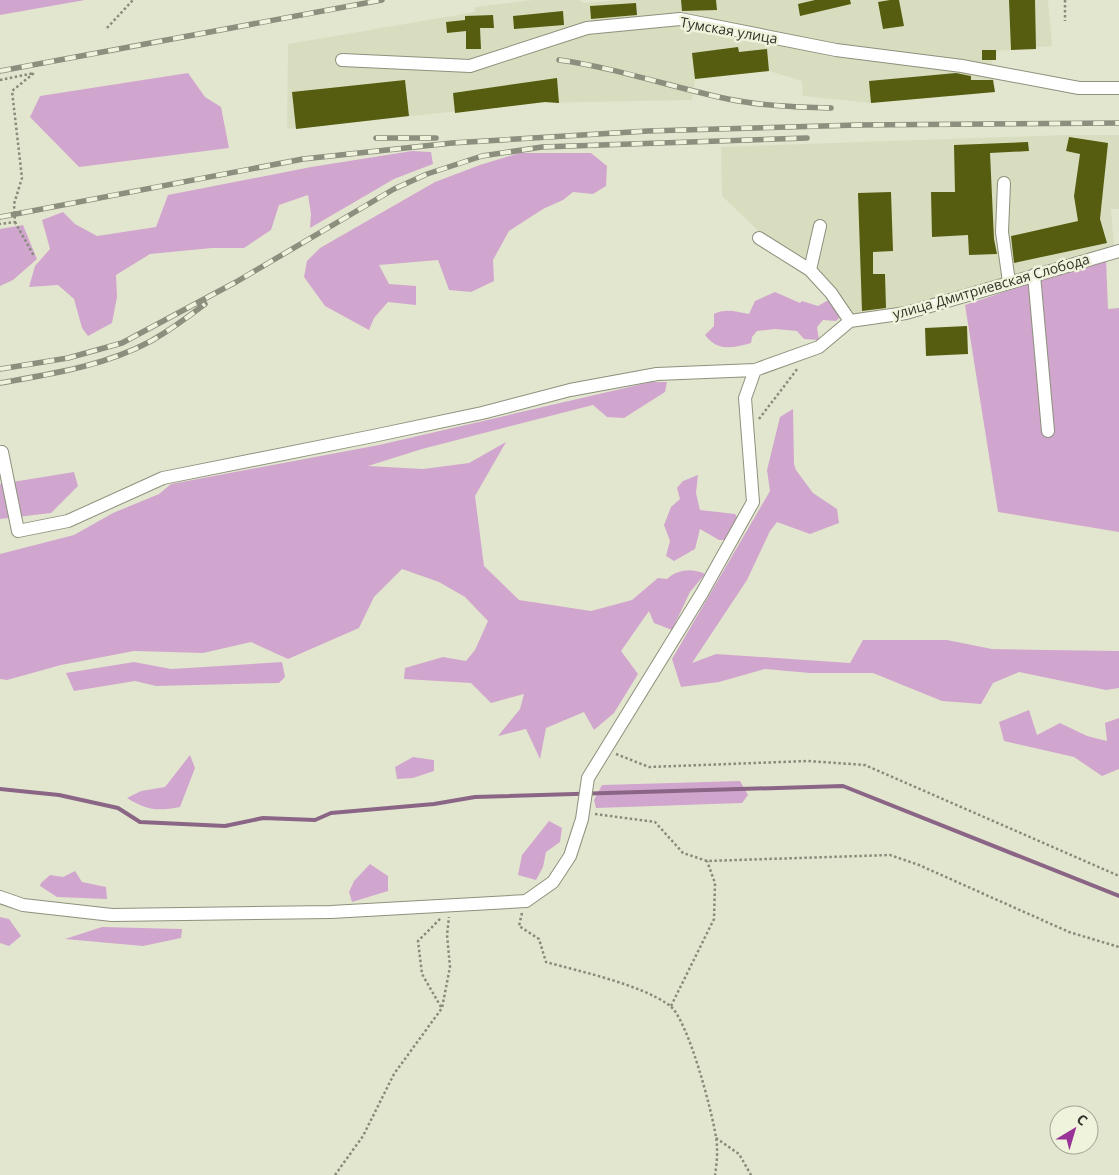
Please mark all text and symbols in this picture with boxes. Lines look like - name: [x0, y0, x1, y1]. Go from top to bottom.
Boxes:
- street label: Тумская улица: [679, 12, 779, 48]
- street label: улица Дмитриевская Слобода: [890, 249, 1092, 323]
- north arrow: [1049, 1105, 1099, 1155]
- text: С: [1073, 1109, 1092, 1130]

